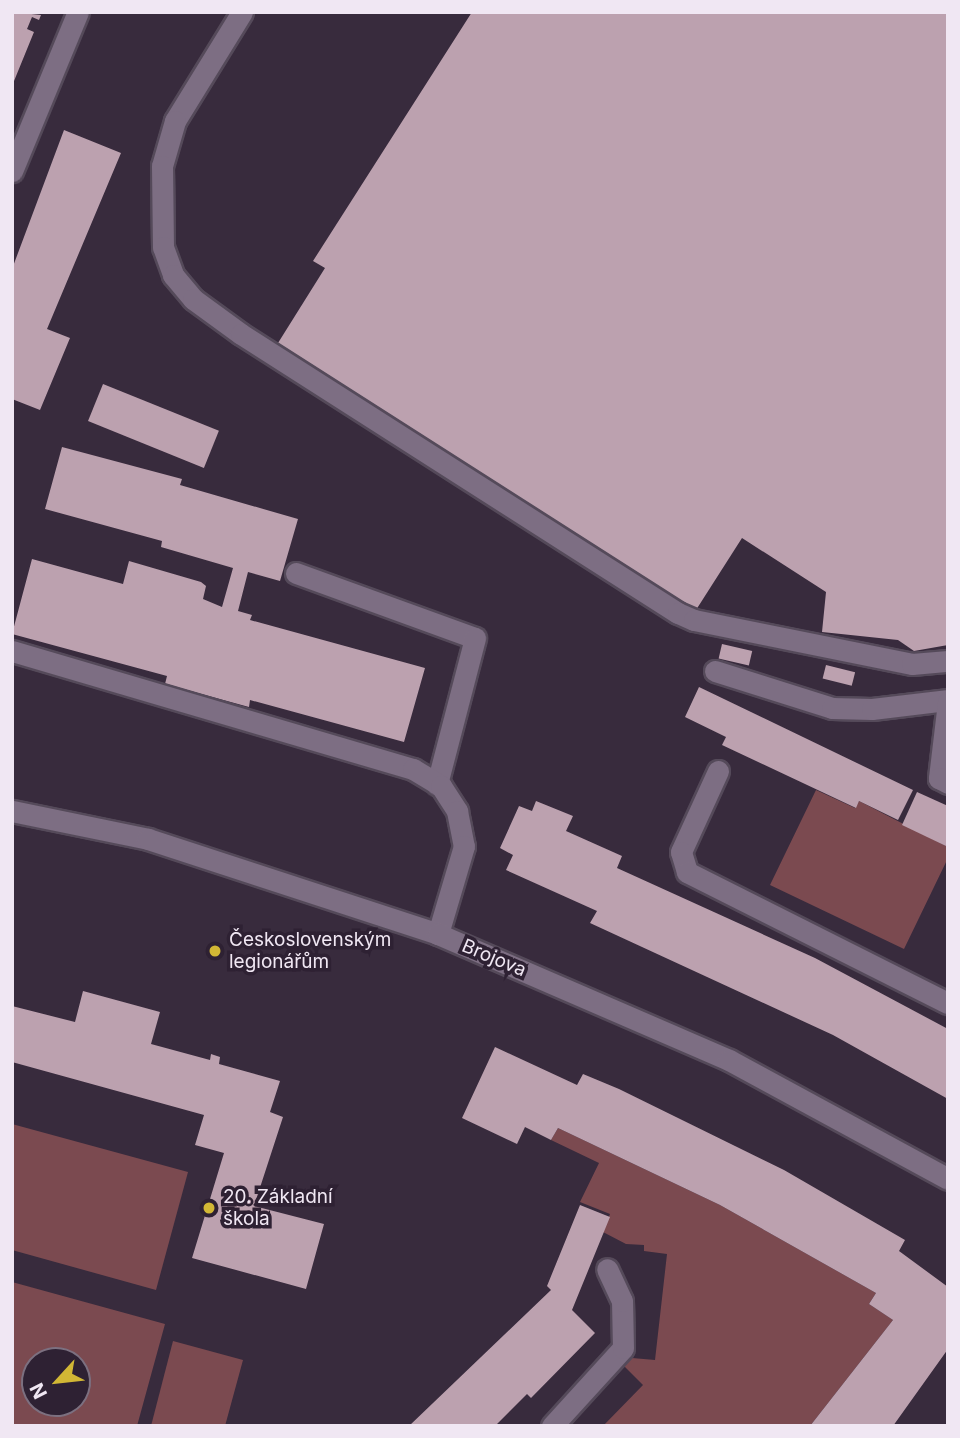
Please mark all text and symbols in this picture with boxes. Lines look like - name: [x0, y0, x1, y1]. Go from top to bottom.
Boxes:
- place label: Československým legionářům: [229, 929, 391, 973]
- street label: Brojova: [458, 934, 530, 982]
- marker: Československým legionářům: [207, 943, 223, 959]
- place label: 20. Základní škola: [223, 1186, 333, 1230]
- marker: 20. Základní škola: [201, 1200, 217, 1216]
- north arrow: [21, 1347, 91, 1417]
- text: N: [25, 1379, 52, 1403]

